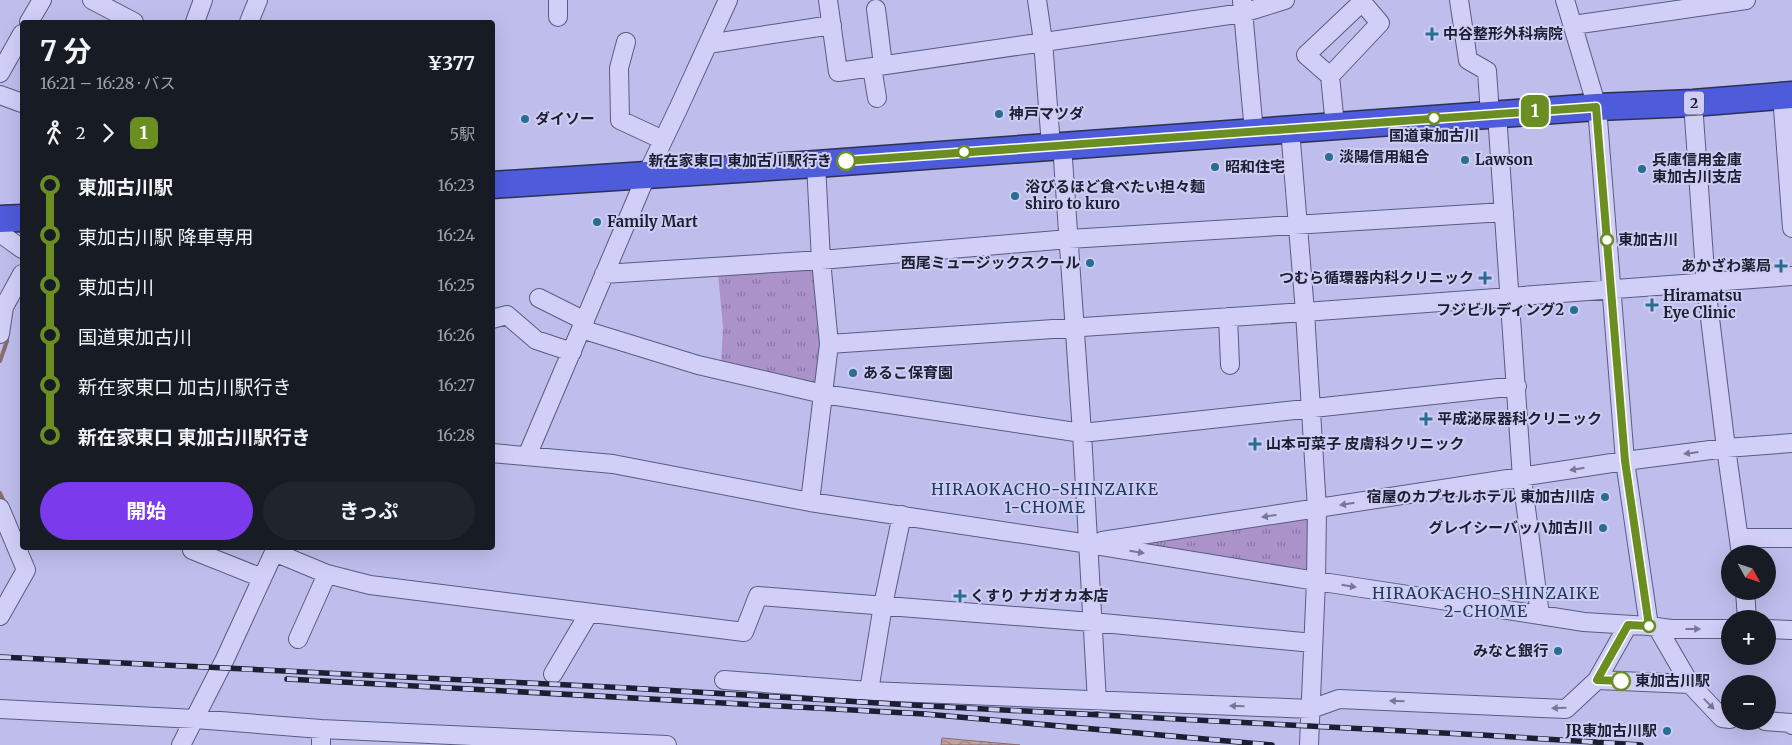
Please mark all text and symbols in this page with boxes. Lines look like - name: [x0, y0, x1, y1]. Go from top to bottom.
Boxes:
- place label: 中谷整形外科病院: [1443, 24, 1563, 43]
- marker: 中谷整形外科病院: [1425, 27, 1439, 41]
- text: 7 分: [40, 33, 91, 69]
- text: ¥377: [428, 51, 475, 75]
- text: 16:21 – 16:28 · バス: [40, 73, 176, 93]
- road number: 2: [1684, 92, 1704, 115]
- line badge: 1: [1519, 95, 1551, 127]
- text: 1: [1531, 99, 1539, 122]
- place label: 神戸マツダ: [1008, 104, 1084, 123]
- marker: 神戸マツダ: [993, 108, 1005, 120]
- place label: ダイソー: [535, 109, 595, 128]
- marker: 国道東加古川: [1427, 111, 1441, 125]
- marker: ダイソー: [519, 113, 531, 125]
- icon: walk: [40, 119, 68, 147]
- icon: forward: [94, 119, 122, 147]
- text: 1: [140, 121, 148, 144]
- text: 2: [76, 123, 86, 143]
- text: 5駅: [450, 124, 475, 144]
- place label: 国道東加古川: [1389, 126, 1479, 145]
- unlabelled marker: [957, 145, 971, 159]
- place label: 淡陽信用組合: [1339, 147, 1430, 166]
- place label: Lawson: [1475, 150, 1533, 169]
- place label: 兵庫信用金庫 東加古川支店: [1652, 150, 1742, 186]
- place label: 新在家東口 東加古川駅行き: [648, 151, 832, 170]
- marker: 新在家東口 東加古川駅行き: [836, 151, 856, 171]
- marker: 淡陽信用組合: [1323, 151, 1335, 163]
- marker: Lawson: [1459, 154, 1471, 166]
- place label: 昭和住宅: [1225, 157, 1285, 176]
- marker: 昭和住宅: [1209, 161, 1221, 173]
- marker: 兵庫信用金庫 東加古川支店: [1636, 163, 1648, 175]
- text: 東加古川駅: [78, 175, 173, 199]
- text: 16:23: [437, 175, 475, 195]
- place label: 浴びるほど食べたい担々麺 shiro to kuro: [1025, 177, 1205, 213]
- marker: 浴びるほど食べたい担々麺 shiro to kuro: [1009, 190, 1021, 202]
- place label: Family Mart: [607, 212, 698, 231]
- marker: Family Mart: [591, 216, 603, 228]
- text: 東加古川駅 降車専用: [78, 225, 254, 249]
- text: 16:24: [437, 225, 475, 245]
- place label: 東加古川: [1618, 230, 1678, 249]
- marker: 東加古川: [1600, 233, 1614, 247]
- place label: 西尾ミュージックスクール: [901, 253, 1080, 272]
- place label: あかざわ薬局: [1681, 256, 1771, 275]
- marker: 西尾ミュージックスクール: [1084, 257, 1096, 269]
- marker: あかざわ薬局: [1775, 260, 1787, 272]
- place label: つむら循環器内科クリニック: [1279, 268, 1474, 287]
- marker: つむら循環器内科クリニック: [1478, 271, 1492, 285]
- text: 東加古川: [78, 275, 154, 299]
- text: 16:25: [437, 275, 475, 295]
- place label: Hiramatsu Eye Clinic: [1663, 286, 1742, 322]
- marker: Hiramatsu Eye Clinic: [1645, 298, 1659, 312]
- place label: フジビルディング2: [1436, 300, 1564, 319]
- marker: フジビルディング2: [1568, 304, 1580, 316]
- text: 国道東加古川: [78, 325, 192, 349]
- text: 16:26: [437, 325, 475, 345]
- place label: あるこ保育園: [863, 363, 953, 382]
- marker: あるこ保育園: [847, 367, 859, 379]
- text: 新在家東口 加古川駅行き: [78, 375, 292, 399]
- text: 16:27: [437, 375, 475, 395]
- place label: 平成泌尿器科クリニック: [1437, 409, 1602, 428]
- marker: 平成泌尿器科クリニック: [1419, 412, 1433, 426]
- text: 新在家東口 東加古川駅行き: [78, 425, 311, 449]
- text: 16:28: [437, 425, 475, 445]
- place label: 山本可菜子 皮膚科クリニック: [1266, 434, 1465, 453]
- marker: 山本可菜子 皮膚科クリニック: [1248, 437, 1262, 451]
- one-way arrow: [1683, 449, 1699, 457]
- one-way arrow: [1568, 465, 1584, 473]
- district label: HIRAOKACHO-SHINZAIKE 1-CHOME: [931, 479, 1159, 517]
- button: 開始: [40, 482, 253, 540]
- button: きっぷ: [263, 482, 475, 540]
- place label: 宿屋のカプセルホテル 東加古川店: [1366, 487, 1595, 506]
- marker: 宿屋のカプセルホテル 東加古川店: [1599, 491, 1611, 503]
- one-way arrow: [1338, 500, 1354, 508]
- one-way arrow: [1260, 512, 1276, 520]
- place label: グレイシーバッハ加古川: [1428, 518, 1593, 537]
- marker: グレイシーバッハ加古川: [1597, 522, 1609, 534]
- north arrow: [1721, 545, 1776, 600]
- map controls: [1721, 545, 1776, 730]
- one-way arrow: [1129, 548, 1145, 556]
- one-way arrow: [1341, 583, 1357, 591]
- district label: HIRAOKACHO-SHINZAIKE 2-CHOME: [1372, 583, 1600, 621]
- place label: くすり ナガオカ本店: [970, 586, 1109, 605]
- marker: くすり ナガオカ本店: [954, 590, 966, 602]
- button: +: [1721, 610, 1776, 665]
- unlabelled marker: [1642, 619, 1656, 633]
- one-way arrow: [1686, 625, 1702, 633]
- place label: みなと銀行: [1473, 641, 1548, 660]
- marker: みなと銀行: [1552, 645, 1564, 657]
- marker: 東加古川駅: [1611, 671, 1631, 691]
- place label: 東加古川駅: [1635, 671, 1710, 690]
- button: −: [1721, 675, 1776, 730]
- one-way arrow: [1389, 697, 1405, 705]
- one-way arrow: [1703, 698, 1715, 710]
- one-way arrow: [1228, 702, 1244, 710]
- one-way arrow: [1551, 704, 1567, 712]
- place label: JR東加古川駅: [1564, 721, 1657, 740]
- marker: JR東加古川駅: [1661, 725, 1673, 737]

